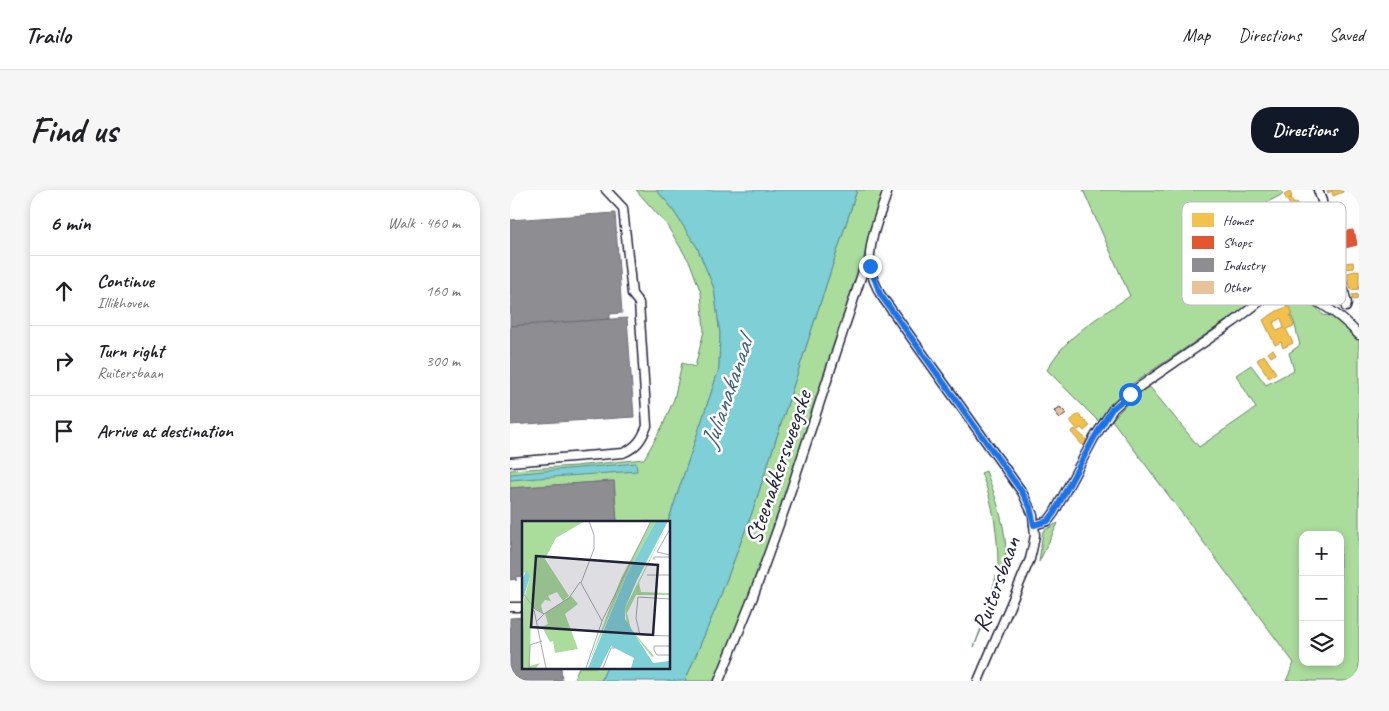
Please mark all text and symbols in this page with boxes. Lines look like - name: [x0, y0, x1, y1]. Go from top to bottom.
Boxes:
- text: Trailo: [25, 20, 71, 50]
- text: Map: [1183, 24, 1210, 46]
- text: Directions: [1238, 24, 1301, 46]
- text: Saved: [1329, 24, 1364, 46]
- button: Directions: [1251, 107, 1359, 153]
- text: Find us: [30, 108, 117, 153]
- legend: [1182, 202, 1346, 305]
- text: 6 min: [50, 210, 91, 236]
- text: Homes: [1223, 212, 1254, 229]
- text: Walk · 460 m: [388, 213, 460, 233]
- text: Shops: [1223, 234, 1253, 251]
- route end: [859, 255, 882, 278]
- text: Industry: [1223, 257, 1266, 274]
- text: Continue: [97, 269, 154, 293]
- icon: ahead: [50, 277, 78, 305]
- text: Other: [1223, 279, 1252, 296]
- text: 160 m: [426, 281, 460, 301]
- text: Illikhoven: [97, 293, 149, 313]
- water label: Julianakanaal: [693, 327, 763, 454]
- text: Turn right: [97, 339, 164, 363]
- icon: right: [50, 347, 78, 375]
- text: 300 m: [426, 351, 460, 371]
- text: Ruitersbaan: [97, 363, 163, 383]
- route start: [1119, 383, 1142, 406]
- street label: Steenakkersweegske: [738, 384, 819, 548]
- icon: arrive: [50, 417, 78, 445]
- text: Arrive at destination: [97, 419, 233, 443]
- inset map: [522, 521, 670, 668]
- map controls: [1299, 531, 1344, 666]
- button: +: [1299, 531, 1344, 576]
- street label: Ruitersbaan: [965, 532, 1027, 636]
- button: −: [1299, 576, 1344, 621]
- button: layers: [1299, 621, 1344, 666]

